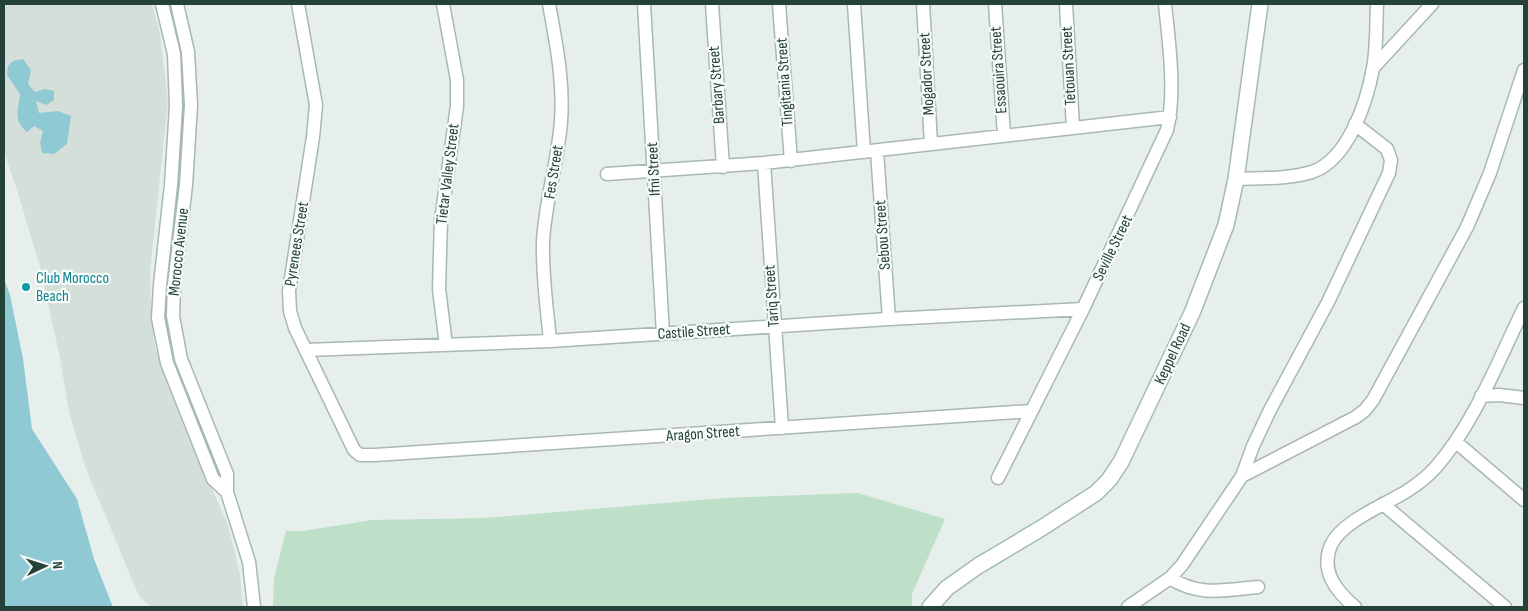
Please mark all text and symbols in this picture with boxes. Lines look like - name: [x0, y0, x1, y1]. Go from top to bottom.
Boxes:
- street label: Essaouira Street: [986, 26, 1012, 114]
- street label: Tetouan Street: [1057, 26, 1081, 106]
- street label: Mogador Street: [915, 32, 939, 116]
- street label: Tingitania Street: [772, 37, 798, 127]
- street label: Barbary Street: [705, 45, 729, 125]
- street label: Tietar Valley Street: [432, 122, 464, 226]
- street label: Ifni Street: [643, 141, 665, 196]
- street label: Fes Street: [540, 144, 568, 200]
- street label: Pyrenees Street: [281, 200, 313, 288]
- street label: Sebou Street: [871, 200, 895, 270]
- street label: Morocco Avenue: [165, 207, 193, 297]
- street label: Seville Street: [1089, 212, 1137, 284]
- street label: Tariq Street: [760, 264, 784, 328]
- place label: Club Morocco Beach: [36, 269, 109, 306]
- marker: Club Morocco Beach: [20, 281, 32, 293]
- street label: Castile Street: [657, 320, 731, 344]
- street label: Keppel Road: [1151, 320, 1195, 388]
- street label: Aragon Street: [665, 422, 741, 446]
- north arrow: [20, 541, 70, 591]
- text: N: [49, 561, 66, 569]

